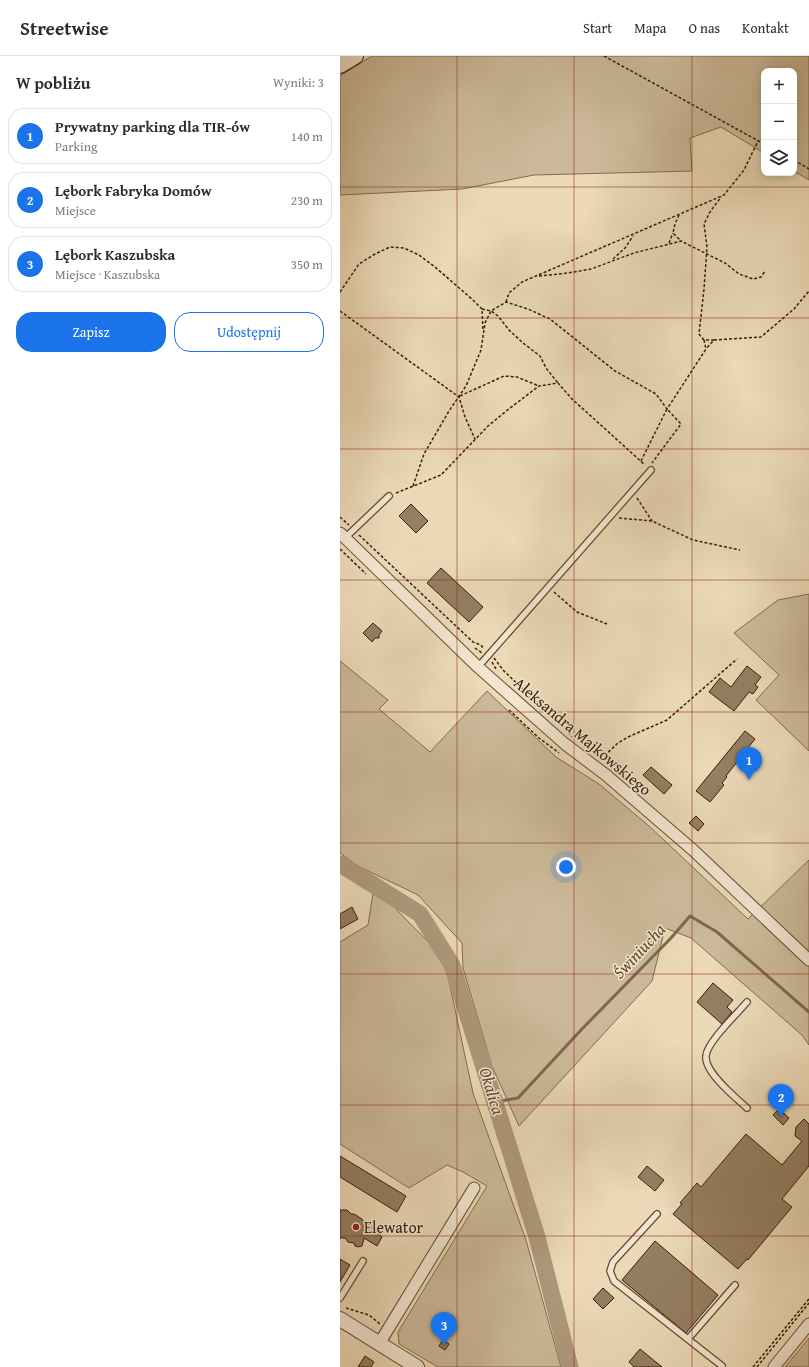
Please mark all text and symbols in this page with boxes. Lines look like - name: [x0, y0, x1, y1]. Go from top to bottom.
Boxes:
- text: Streetwise: [20, 14, 109, 42]
- text: Start: [583, 18, 612, 38]
- text: Mapa: [634, 18, 666, 38]
- text: O nas: [688, 18, 720, 38]
- text: Kontakt: [742, 18, 789, 38]
- map controls: [761, 68, 797, 176]
- button: +: [761, 68, 797, 104]
- text: W pobliżu: [16, 70, 91, 95]
- text: Wyniki: 3: [273, 73, 324, 92]
- button: −: [761, 104, 797, 140]
- text: Prywatny parking dla TIR-ów: [55, 116, 250, 137]
- text: 1: [27, 127, 33, 146]
- text: 140 m: [291, 127, 323, 146]
- text: Parking: [55, 137, 98, 156]
- button: layers: [761, 140, 797, 176]
- text: Lębork Fabryka Domów: [55, 180, 212, 201]
- text: 2: [27, 191, 33, 210]
- text: 230 m: [291, 191, 323, 210]
- text: Miejsce: [55, 201, 96, 220]
- text: Lębork Kaszubska: [55, 244, 175, 265]
- text: 3: [27, 255, 33, 274]
- text: 350 m: [291, 255, 323, 274]
- text: Miejsce · Kaszubska: [55, 265, 160, 284]
- button: Zapisz: [16, 312, 166, 352]
- button: Udostępnij: [174, 312, 324, 352]
- street label: Aleksandra Majkowskiego: [509, 671, 657, 801]
- pin: 1: [736, 747, 762, 780]
- your location: [556, 857, 576, 877]
- water label: Świniucha: [606, 917, 671, 984]
- water label: Okalica: [473, 1064, 512, 1118]
- pin: 2: [768, 1084, 794, 1117]
- place label: Elewator: [364, 1215, 424, 1239]
- marker: Elewator: [351, 1222, 361, 1232]
- pin: 3: [431, 1312, 457, 1345]

